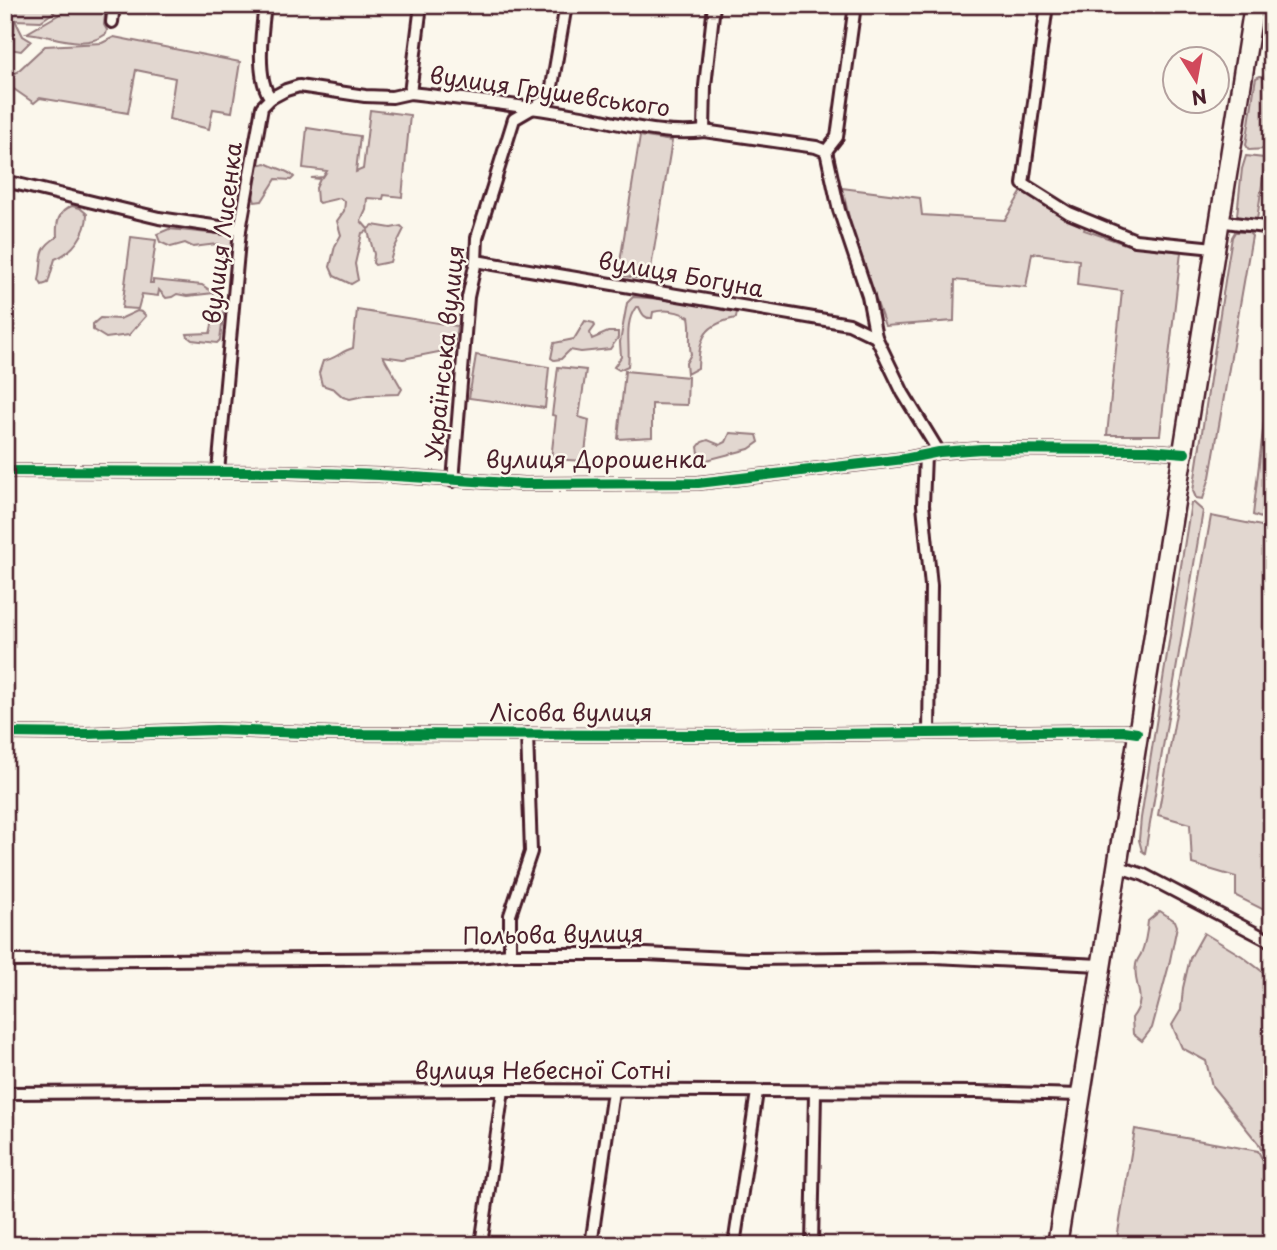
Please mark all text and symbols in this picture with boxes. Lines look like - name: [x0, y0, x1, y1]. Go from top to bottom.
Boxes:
- north arrow: [1162, 46, 1232, 116]
- street label: вулиця Грушевського: [428, 56, 673, 125]
- text: N: [1189, 82, 1209, 113]
- street label: вулиця Лисенка: [193, 139, 250, 326]
- street label: вулиця Богуна: [596, 242, 767, 305]
- street label: Українська вулиця: [415, 244, 472, 462]
- street label: вулиця Дорошенка: [486, 441, 707, 476]
- street label: Лісова вулиця: [490, 694, 652, 729]
- street label: Польова вулиця: [462, 914, 644, 953]
- street label: вулиця Небесної Сотні: [415, 1052, 671, 1087]

